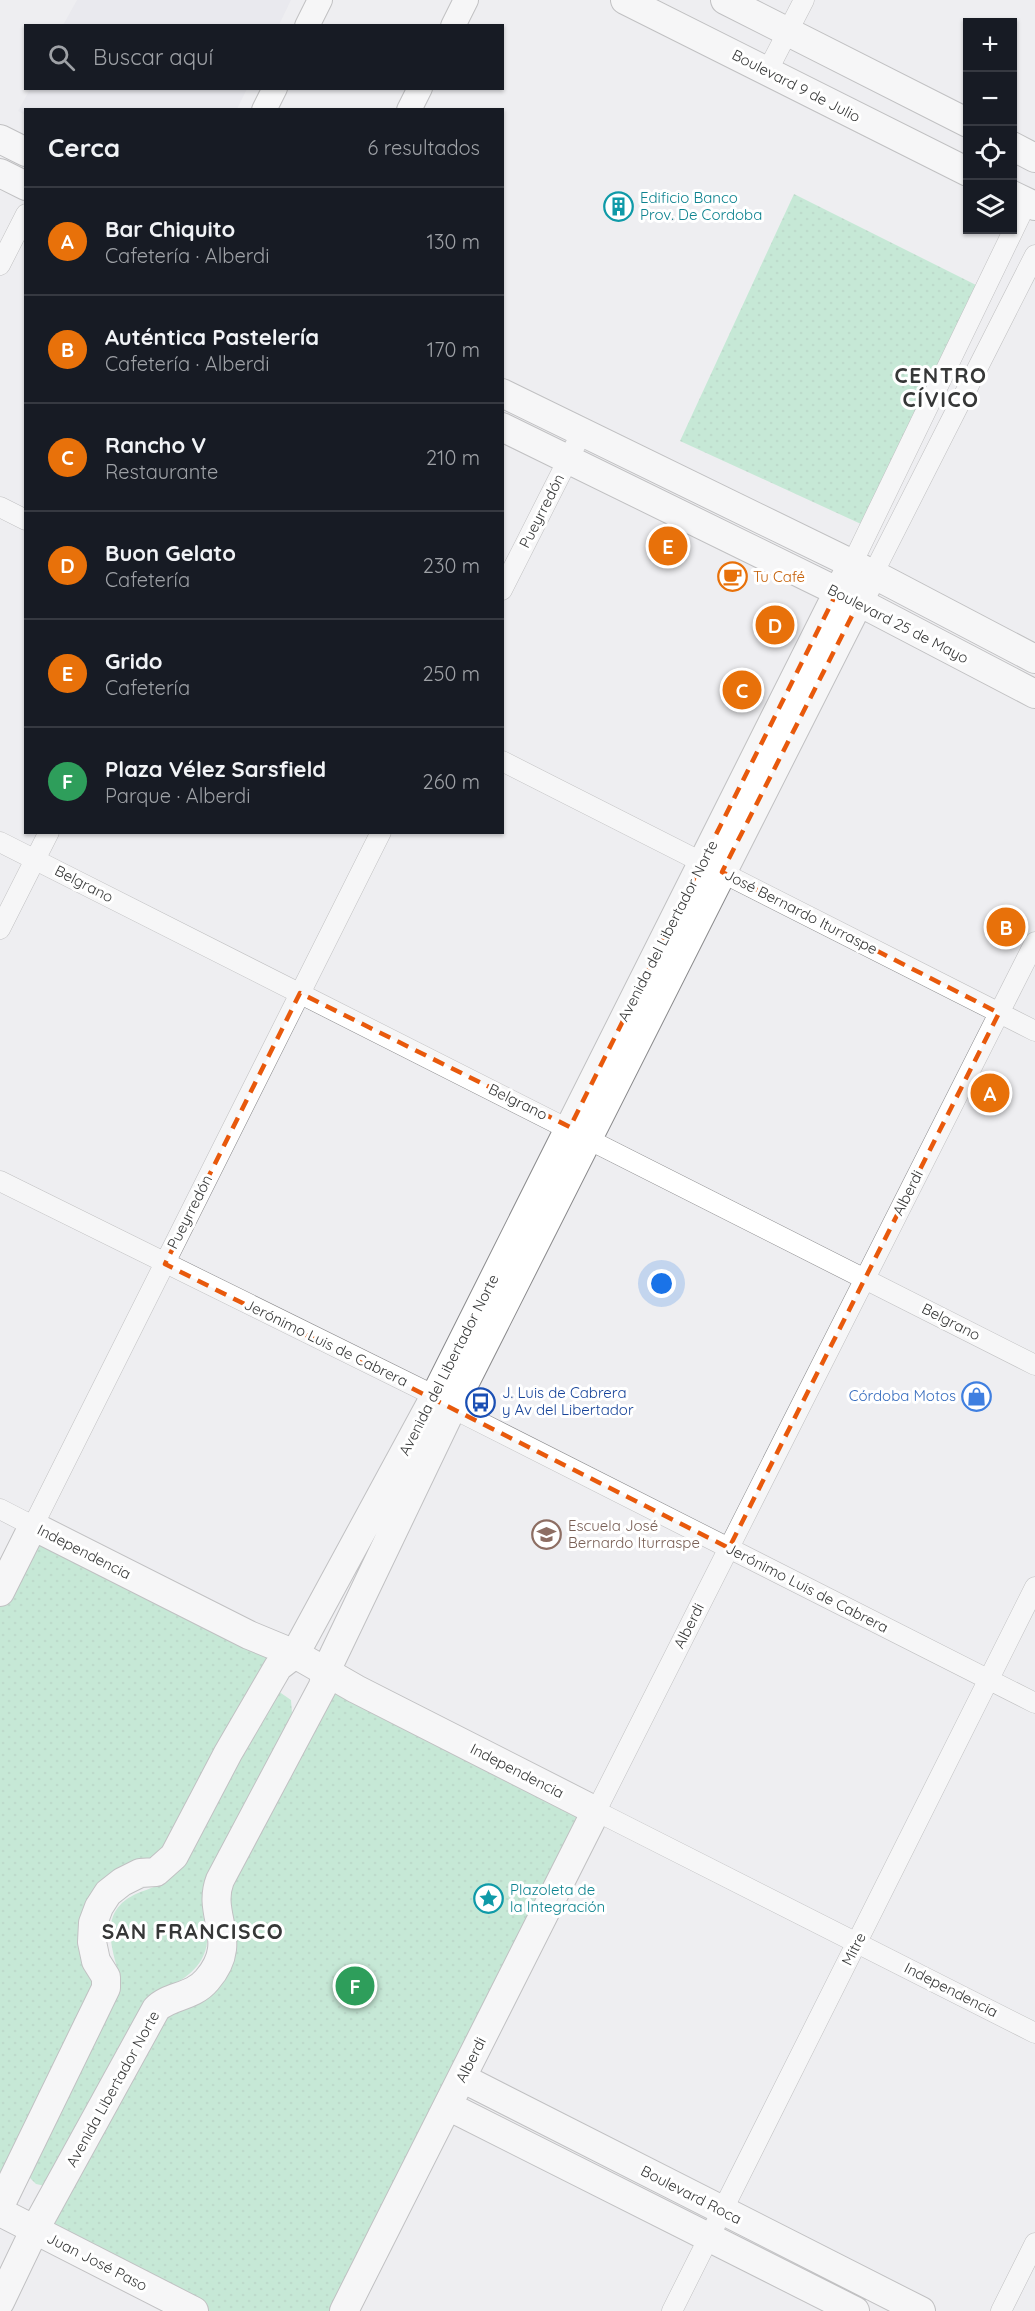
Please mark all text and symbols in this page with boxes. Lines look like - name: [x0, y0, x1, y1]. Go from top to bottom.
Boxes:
- map controls: [963, 18, 1017, 234]
- button: +: [963, 18, 1017, 72]
- search box: [24, 24, 504, 90]
- icon: search: [45, 41, 78, 74]
- text: Buscar aquí: [93, 43, 213, 71]
- street label: Boulevard 9 de Julio: [729, 45, 864, 126]
- button: −: [963, 72, 1017, 126]
- button: locate: [963, 126, 1017, 180]
- text: Cerca: [48, 131, 120, 164]
- text: 6 resultados: [367, 135, 480, 160]
- button: layers: [963, 180, 1017, 234]
- place label: Edificio Banco Prov. De Cordoba: [640, 188, 762, 224]
- building icon: Edificio Banco Prov. De Cordoba: [603, 191, 635, 223]
- text: Bar Chiquito: [105, 215, 235, 243]
- text: A: [61, 229, 74, 254]
- text: 130 m: [427, 229, 480, 254]
- text: Cafetería · Alberdi: [105, 243, 269, 268]
- text: Auténtica Pastelería: [105, 323, 319, 351]
- text: B: [61, 337, 74, 362]
- text: 170 m: [427, 337, 480, 362]
- text: Cafetería · Alberdi: [105, 351, 269, 376]
- district label: CENTRO CÍVICO: [895, 362, 987, 412]
- text: Rancho V: [105, 431, 206, 459]
- text: C: [61, 445, 74, 470]
- text: 210 m: [426, 445, 480, 470]
- text: Restaurante: [105, 459, 218, 484]
- street label: Pueyrredón: [515, 470, 568, 551]
- pin: E: [648, 524, 688, 568]
- text: Buon Gelato: [105, 539, 236, 567]
- text: D: [60, 553, 75, 578]
- text: 230 m: [423, 553, 480, 578]
- cafe icon: Tu Café: [716, 561, 748, 593]
- text: Cafetería: [105, 567, 190, 592]
- place label: Tu Café: [753, 567, 805, 586]
- street label: Boulevard 25 de Mayo: [824, 580, 972, 667]
- pin: D: [756, 602, 794, 648]
- text: Grido: [105, 647, 163, 675]
- text: E: [62, 661, 73, 686]
- text: 250 m: [422, 661, 480, 686]
- pin: C: [722, 668, 762, 712]
- text: Cafetería: [105, 675, 190, 700]
- text: Plaza Vélez Sarsfield: [105, 755, 326, 783]
- text: F: [62, 769, 73, 794]
- text: 260 m: [423, 769, 480, 794]
- text: Parque · Alberdi: [105, 783, 250, 808]
- street label: Avenida del Libertador Norte: [613, 837, 722, 1025]
- street label: Belgrano: [52, 861, 117, 906]
- street label: José Bernardo Iturraspe: [722, 865, 881, 958]
- pin: B: [986, 904, 1026, 950]
- pin: A: [970, 1070, 1010, 1116]
- street label: Belgrano: [486, 1079, 551, 1124]
- street label: Alberdi: [888, 1167, 927, 1219]
- street label: Pueyrredón: [163, 1171, 216, 1252]
- your location: [647, 1269, 676, 1298]
- street label: Avenida del Libertador Norte: [394, 1271, 503, 1459]
- street label: Jerónimo Luis de Cabrera: [241, 1295, 411, 1390]
- street label: Belgrano: [919, 1299, 984, 1344]
- shop icon: Córdoba Motos: [961, 1380, 993, 1412]
- place label: J. Luis de Cabrera y Av del Libertador: [502, 1383, 634, 1419]
- bus stop icon: J. Luis de Cabrera y Av del Libertador: [465, 1386, 497, 1418]
- place label: Córdoba Motos: [849, 1386, 956, 1405]
- place label: Escuela José Bernardo Iturraspe: [568, 1516, 700, 1552]
- school or university icon: Escuela José Bernardo Iturraspe: [531, 1519, 563, 1551]
- street label: Independencia: [34, 1520, 134, 1583]
- street label: Jerónimo Luis de Cabrera: [723, 1538, 892, 1637]
- street label: Alberdi: [669, 1600, 708, 1652]
- street label: Independencia: [467, 1739, 567, 1802]
- place label: Plazoleta de la Integración: [510, 1880, 605, 1916]
- place icon: Plazoleta de la Integración: [473, 1883, 505, 1915]
- district label: SAN FRANCISCO: [102, 1918, 284, 1944]
- street label: Mitre: [837, 1929, 870, 1969]
- street label: Independencia: [901, 1958, 1001, 2021]
- pin: F: [336, 1964, 374, 2008]
- street label: Avenida Libertador Norte: [62, 2007, 163, 2170]
- street label: Alberdi: [451, 2034, 490, 2086]
- street label: Boulevard Roca: [638, 2161, 745, 2228]
- street label: Juan José Paso: [44, 2228, 151, 2295]

